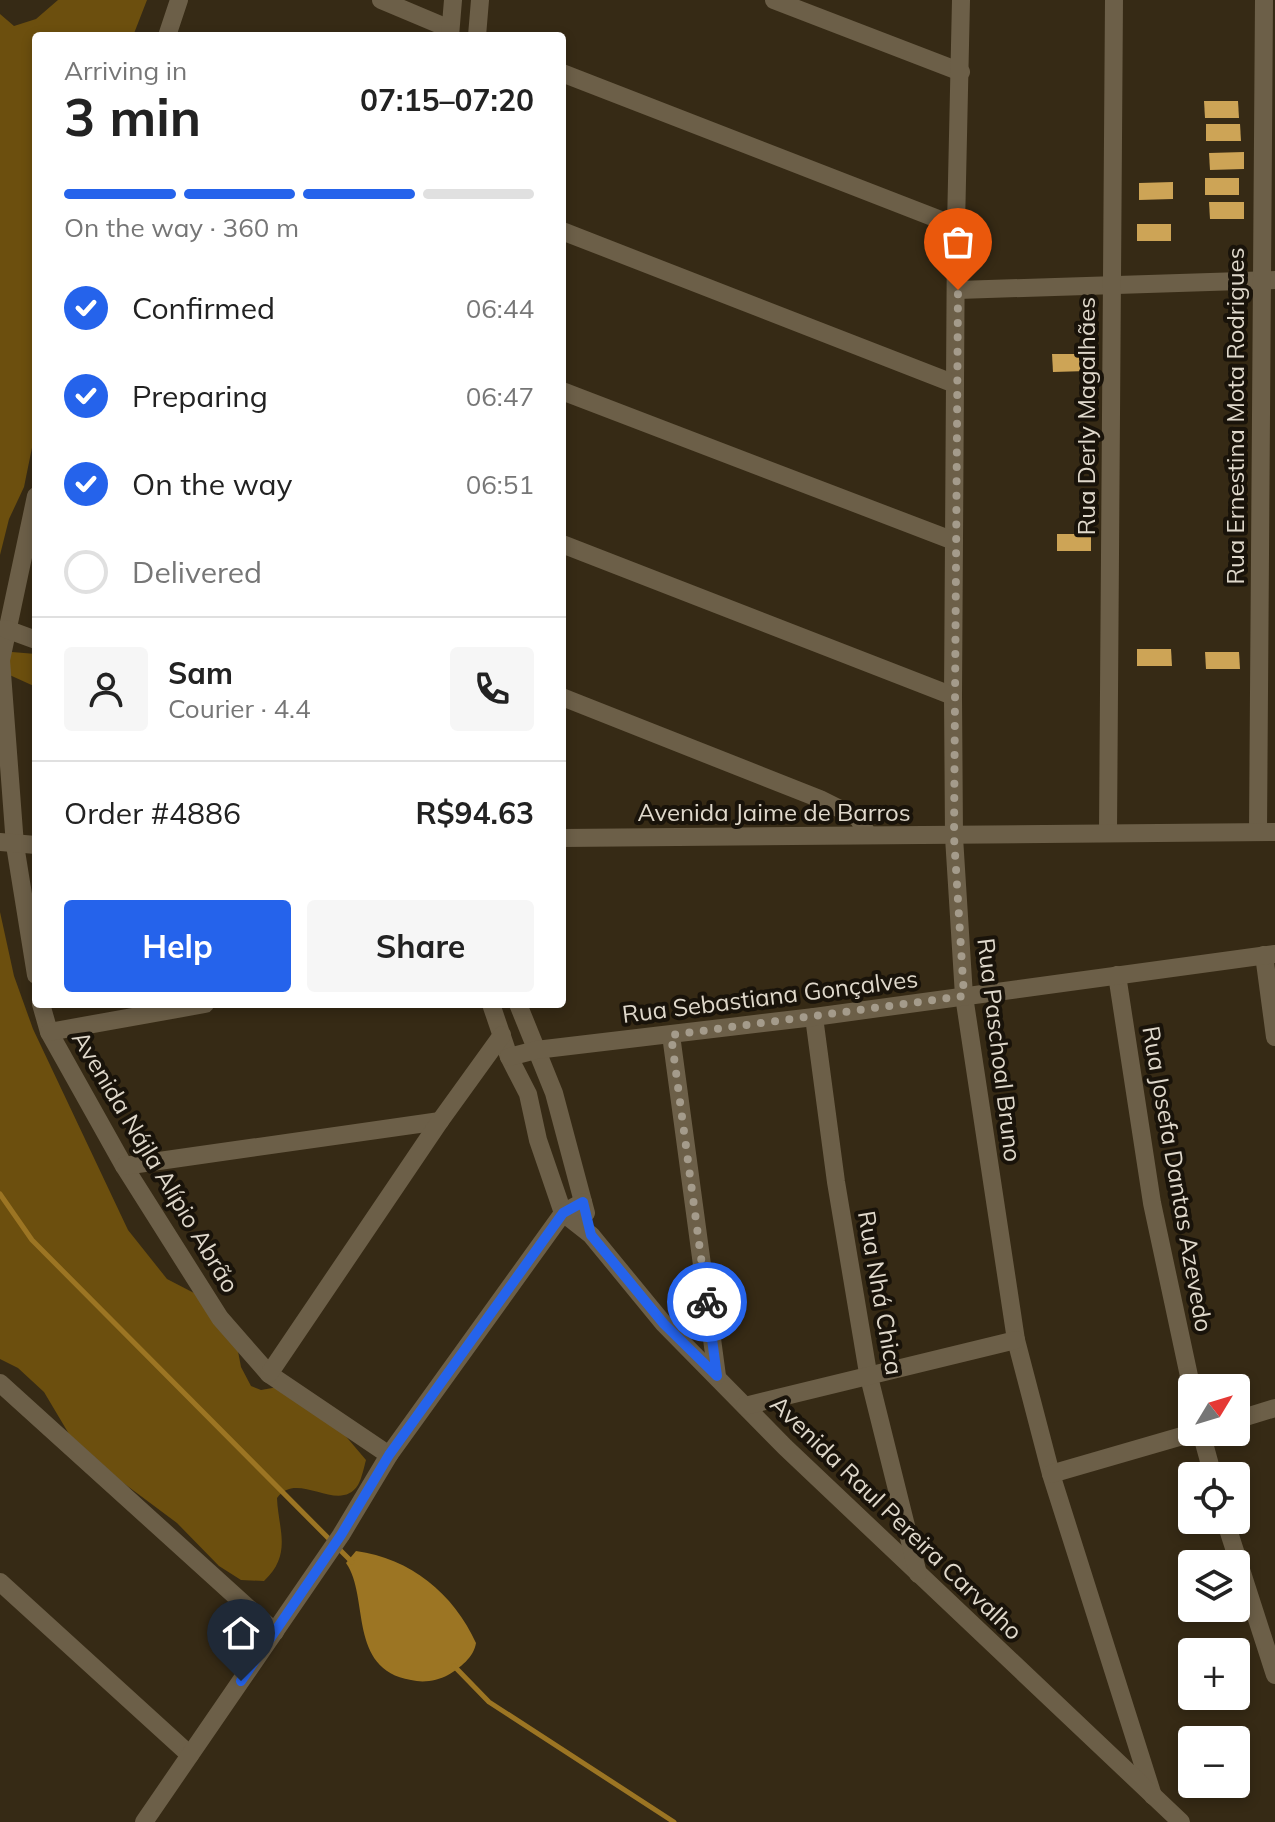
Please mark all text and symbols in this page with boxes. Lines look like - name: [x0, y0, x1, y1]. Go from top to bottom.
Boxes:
- text: Arriving in: [64, 54, 187, 87]
- text: 07:15–07:20: [360, 81, 534, 119]
- text: 3 min: [64, 84, 201, 149]
- pin: [924, 208, 992, 290]
- text: On the way · 360 m: [64, 211, 299, 244]
- icon: bag: [936, 220, 980, 264]
- street label: Rua Ernestina Mota Rodrigues: [1220, 247, 1250, 585]
- icon: check: [64, 286, 108, 330]
- text: Confirmed: [132, 289, 275, 327]
- text: 06:44: [466, 292, 534, 325]
- street label: Rua Derly Magalhães: [1071, 297, 1101, 535]
- icon: check: [64, 374, 108, 418]
- text: Preparing: [132, 377, 268, 415]
- text: 06:47: [466, 380, 534, 413]
- icon: check: [64, 462, 108, 506]
- text: On the way: [132, 465, 292, 503]
- text: 06:51: [466, 468, 534, 501]
- text: Delivered: [132, 553, 262, 591]
- button: person: [64, 647, 148, 731]
- button: phone: [450, 647, 534, 731]
- text: Sam: [168, 654, 233, 692]
- text: Courier · 4.4: [168, 692, 311, 725]
- text: Order #4886: [64, 794, 241, 832]
- text: R$94.63: [416, 794, 534, 832]
- street label: Avenida Jaime de Barros: [637, 797, 911, 827]
- button: Help: [64, 900, 291, 992]
- button: Share: [307, 900, 534, 992]
- street label: Rua Paschoal Bruno: [971, 936, 1029, 1163]
- street label: Rua Sebastiana Gonçalves: [620, 963, 919, 1029]
- street label: Rua Josefa Dantas Azevedo: [1136, 1023, 1220, 1334]
- street label: Avenida Nájla Alípio Abrão: [66, 1025, 246, 1298]
- street label: Rua Nhá Chica: [852, 1208, 910, 1377]
- courier: [667, 1262, 747, 1342]
- icon: bike: [685, 1280, 729, 1324]
- north arrow: [1178, 1374, 1250, 1446]
- map controls: [1178, 1374, 1250, 1798]
- street label: Avenida Raul Pereira Carvalho: [764, 1389, 1029, 1646]
- button: locate: [1178, 1462, 1250, 1534]
- button: layers: [1178, 1550, 1250, 1622]
- pin: [207, 1599, 275, 1681]
- icon: home: [219, 1611, 263, 1655]
- button: +: [1178, 1638, 1250, 1710]
- button: −: [1178, 1726, 1250, 1798]

